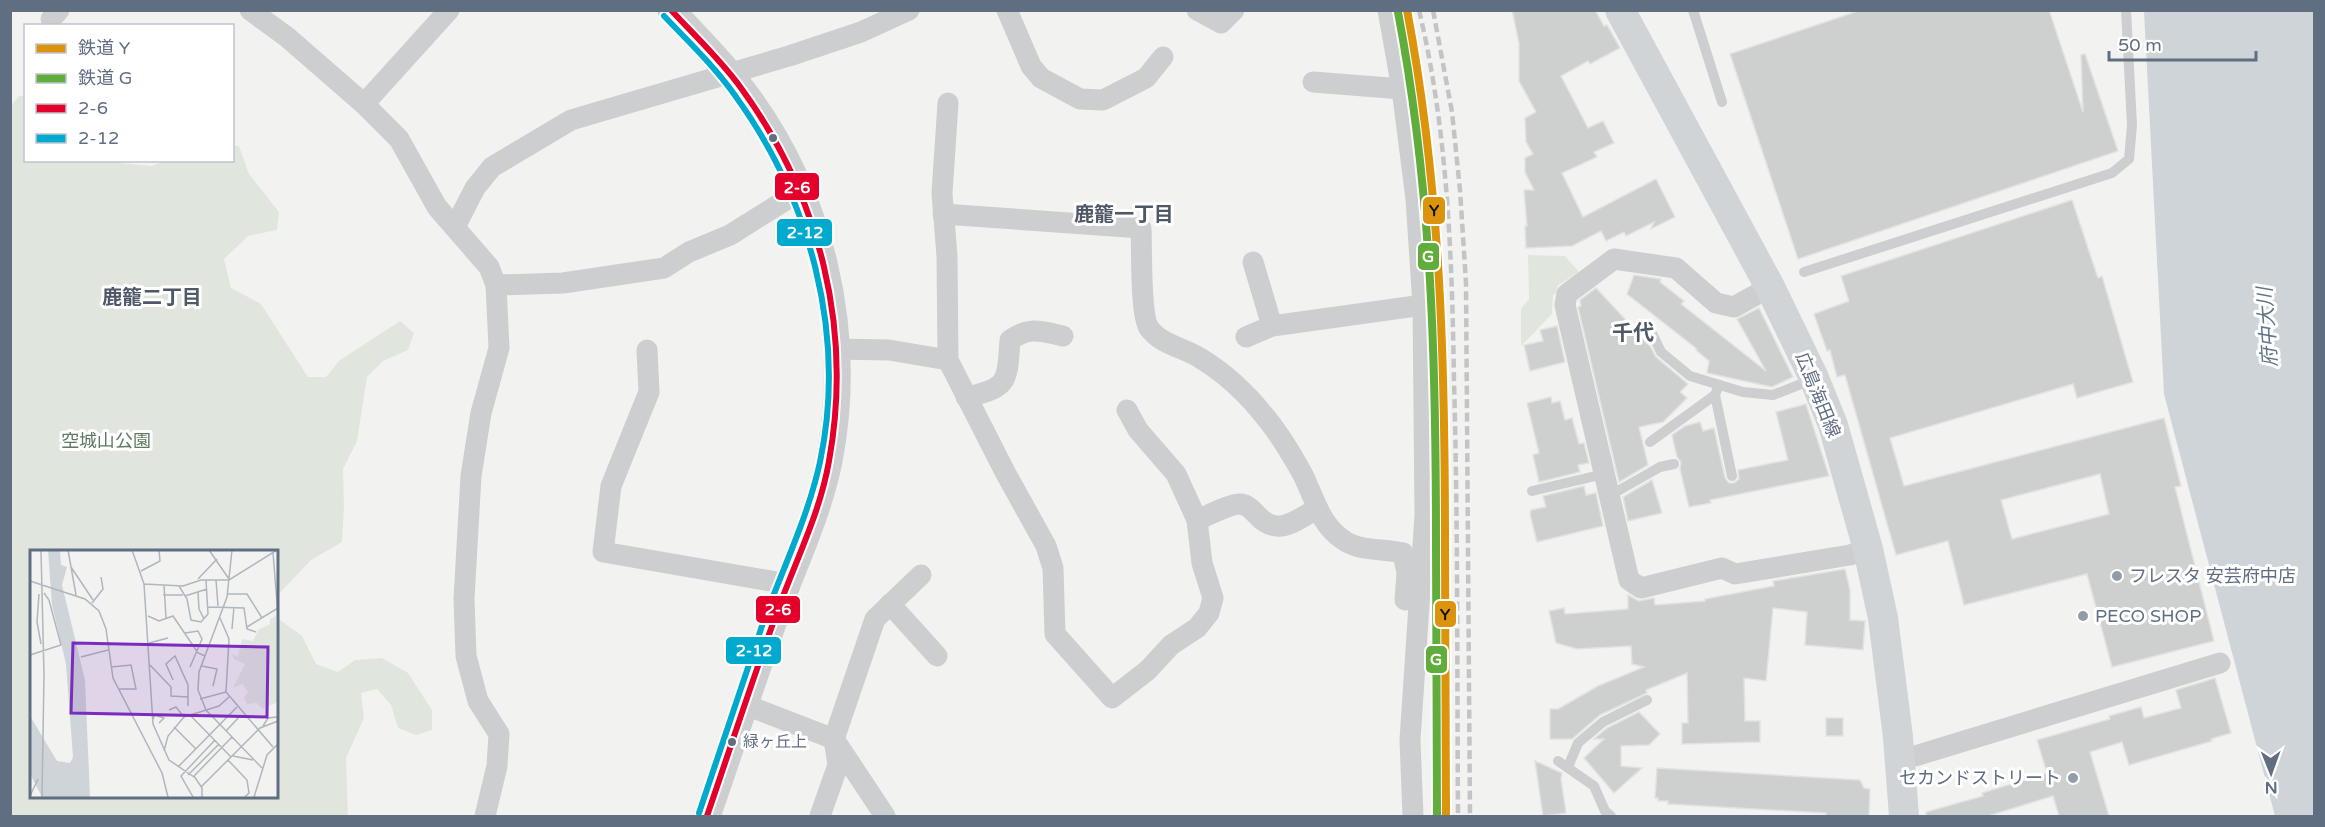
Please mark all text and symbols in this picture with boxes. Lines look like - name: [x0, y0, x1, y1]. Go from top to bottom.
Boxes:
- legend: [24, 24, 234, 162]
- scale bar: [2109, 24, 2256, 62]
- text: 50 m: [2118, 34, 2162, 56]
- text: 鉄道 Y: [78, 37, 131, 59]
- text: 鉄道 G: [78, 67, 132, 89]
- text: 2-6: [78, 97, 108, 119]
- text: 2-12: [78, 127, 119, 149]
- unlabelled marker: [767, 132, 779, 144]
- line badge: 2-6: [774, 172, 820, 201]
- text: 2-6: [784, 178, 810, 198]
- line badge: Y: [1422, 196, 1446, 225]
- text: Y: [1429, 201, 1440, 221]
- district label: 鹿籠一丁目: [1074, 203, 1174, 227]
- line badge: 2-12: [776, 218, 833, 247]
- text: 2-12: [787, 223, 823, 243]
- line badge: G: [1417, 242, 1440, 271]
- text: G: [1422, 247, 1434, 267]
- water label: 府中大川: [2253, 284, 2283, 368]
- district label: 鹿籠二丁目: [102, 286, 202, 310]
- district label: 千代: [1612, 321, 1654, 346]
- street label: 広島海田線: [1791, 349, 1845, 441]
- park label: 空城山公園: [61, 430, 151, 452]
- inset map: [30, 550, 278, 797]
- place label: フレスタ 安芸府中店: [2129, 565, 2296, 587]
- marker: フレスタ 安芸府中店: [2110, 569, 2124, 583]
- line badge: 2-6: [755, 595, 801, 624]
- text: 2-6: [765, 600, 791, 620]
- line badge: Y: [1434, 600, 1457, 628]
- text: Y: [1440, 605, 1451, 625]
- place label: PECO SHOP: [2095, 605, 2201, 627]
- marker: PECO SHOP: [2076, 609, 2090, 623]
- line badge: 2-12: [725, 636, 782, 665]
- text: 2-12: [736, 641, 772, 661]
- line badge: G: [1425, 645, 1448, 674]
- text: G: [1430, 650, 1442, 670]
- place label: 緑ヶ丘上: [743, 732, 807, 752]
- marker: 緑ヶ丘上: [726, 736, 738, 748]
- north arrow: [2241, 743, 2301, 803]
- place label: セカンドストリート: [1899, 767, 2061, 789]
- marker: セカンドストリート: [2066, 771, 2080, 785]
- text: N: [2265, 777, 2278, 797]

